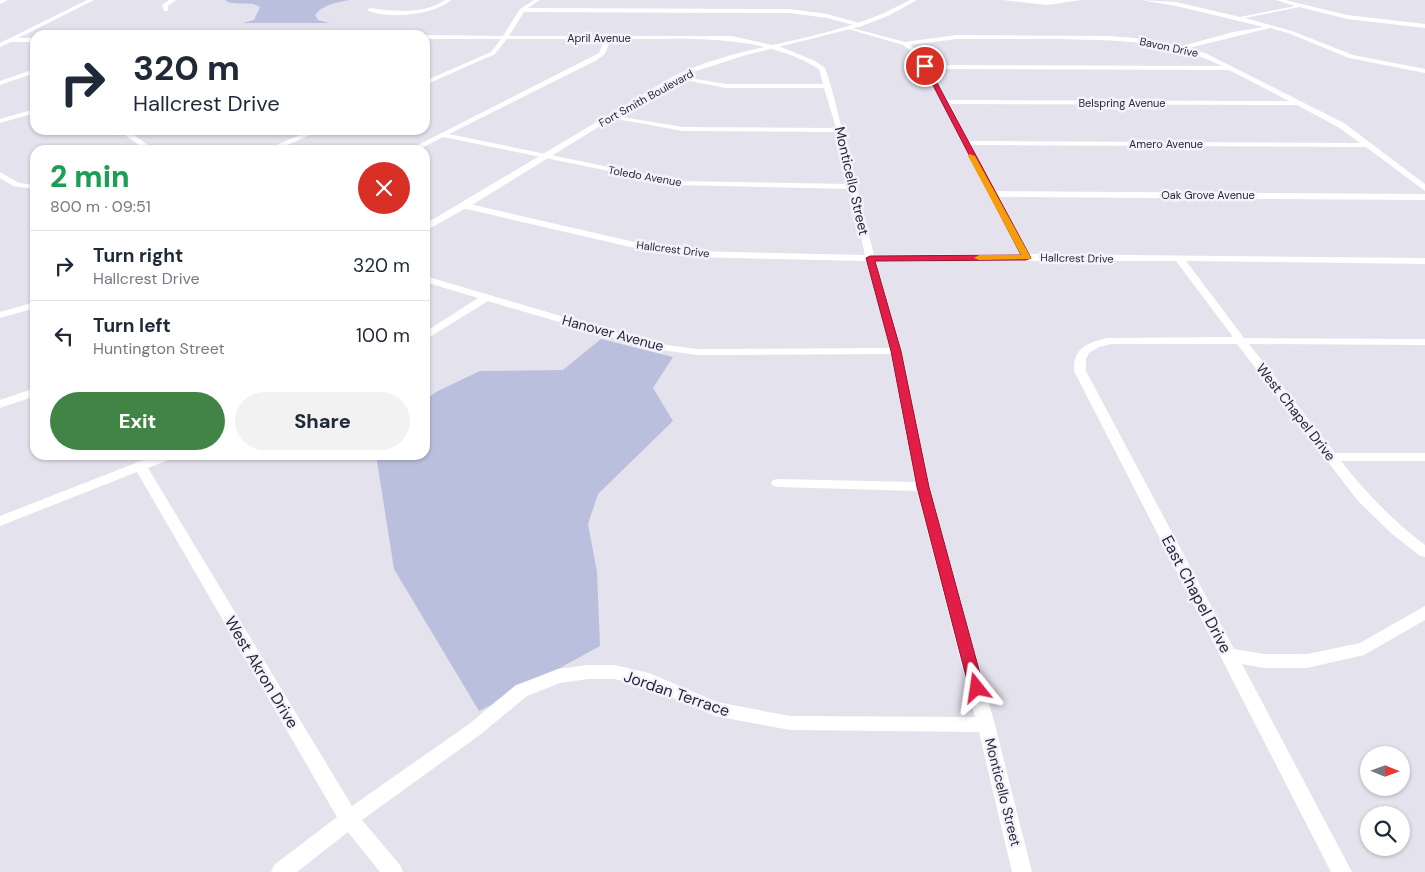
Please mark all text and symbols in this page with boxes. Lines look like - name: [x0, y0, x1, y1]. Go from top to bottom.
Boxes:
- street label: April Avenue: [567, 31, 631, 45]
- street label: Bavon Drive: [1138, 34, 1200, 60]
- text: 320 m: [133, 45, 240, 91]
- pin: [904, 45, 946, 87]
- icon: right: [50, 50, 115, 115]
- icon: arrive: [911, 52, 939, 80]
- street label: Fort Smith Boulevard: [596, 66, 696, 130]
- text: Hallcrest Drive: [133, 89, 280, 118]
- street label: Belspring Avenue: [1078, 96, 1166, 110]
- street label: Monticello Street: [831, 125, 873, 237]
- street label: Amero Avenue: [1129, 137, 1203, 151]
- text: 2 min: [50, 157, 130, 196]
- button: close: [358, 162, 410, 214]
- street label: Toledo Avenue: [607, 163, 683, 189]
- street label: Oak Grove Avenue: [1161, 188, 1255, 202]
- text: 800 m · 09:51: [50, 196, 151, 217]
- street label: Hallcrest Drive: [636, 238, 710, 260]
- text: Turn right: [93, 243, 183, 268]
- street label: Hallcrest Drive: [1040, 250, 1114, 266]
- icon: right: [50, 252, 78, 280]
- text: 320 m: [353, 253, 410, 278]
- text: Hallcrest Drive: [93, 268, 200, 289]
- street label: Hanover Avenue: [560, 311, 666, 355]
- text: Turn left: [93, 313, 171, 338]
- icon: left: [50, 322, 78, 350]
- text: 100 m: [356, 323, 410, 348]
- text: Huntington Street: [93, 338, 225, 359]
- street label: West Chapel Drive: [1252, 360, 1340, 465]
- button: Exit: [50, 392, 225, 450]
- button: Share: [235, 392, 410, 450]
- street label: East Chapel Drive: [1157, 532, 1236, 657]
- street label: West Akron Drive: [220, 612, 303, 732]
- position arrow: [950, 661, 1002, 713]
- street label: Jordan Terrace: [621, 666, 733, 721]
- street label: Monticello Street: [981, 736, 1025, 848]
- north arrow: [1360, 746, 1410, 796]
- map controls: [1360, 746, 1410, 856]
- button: search: [1360, 806, 1410, 856]

